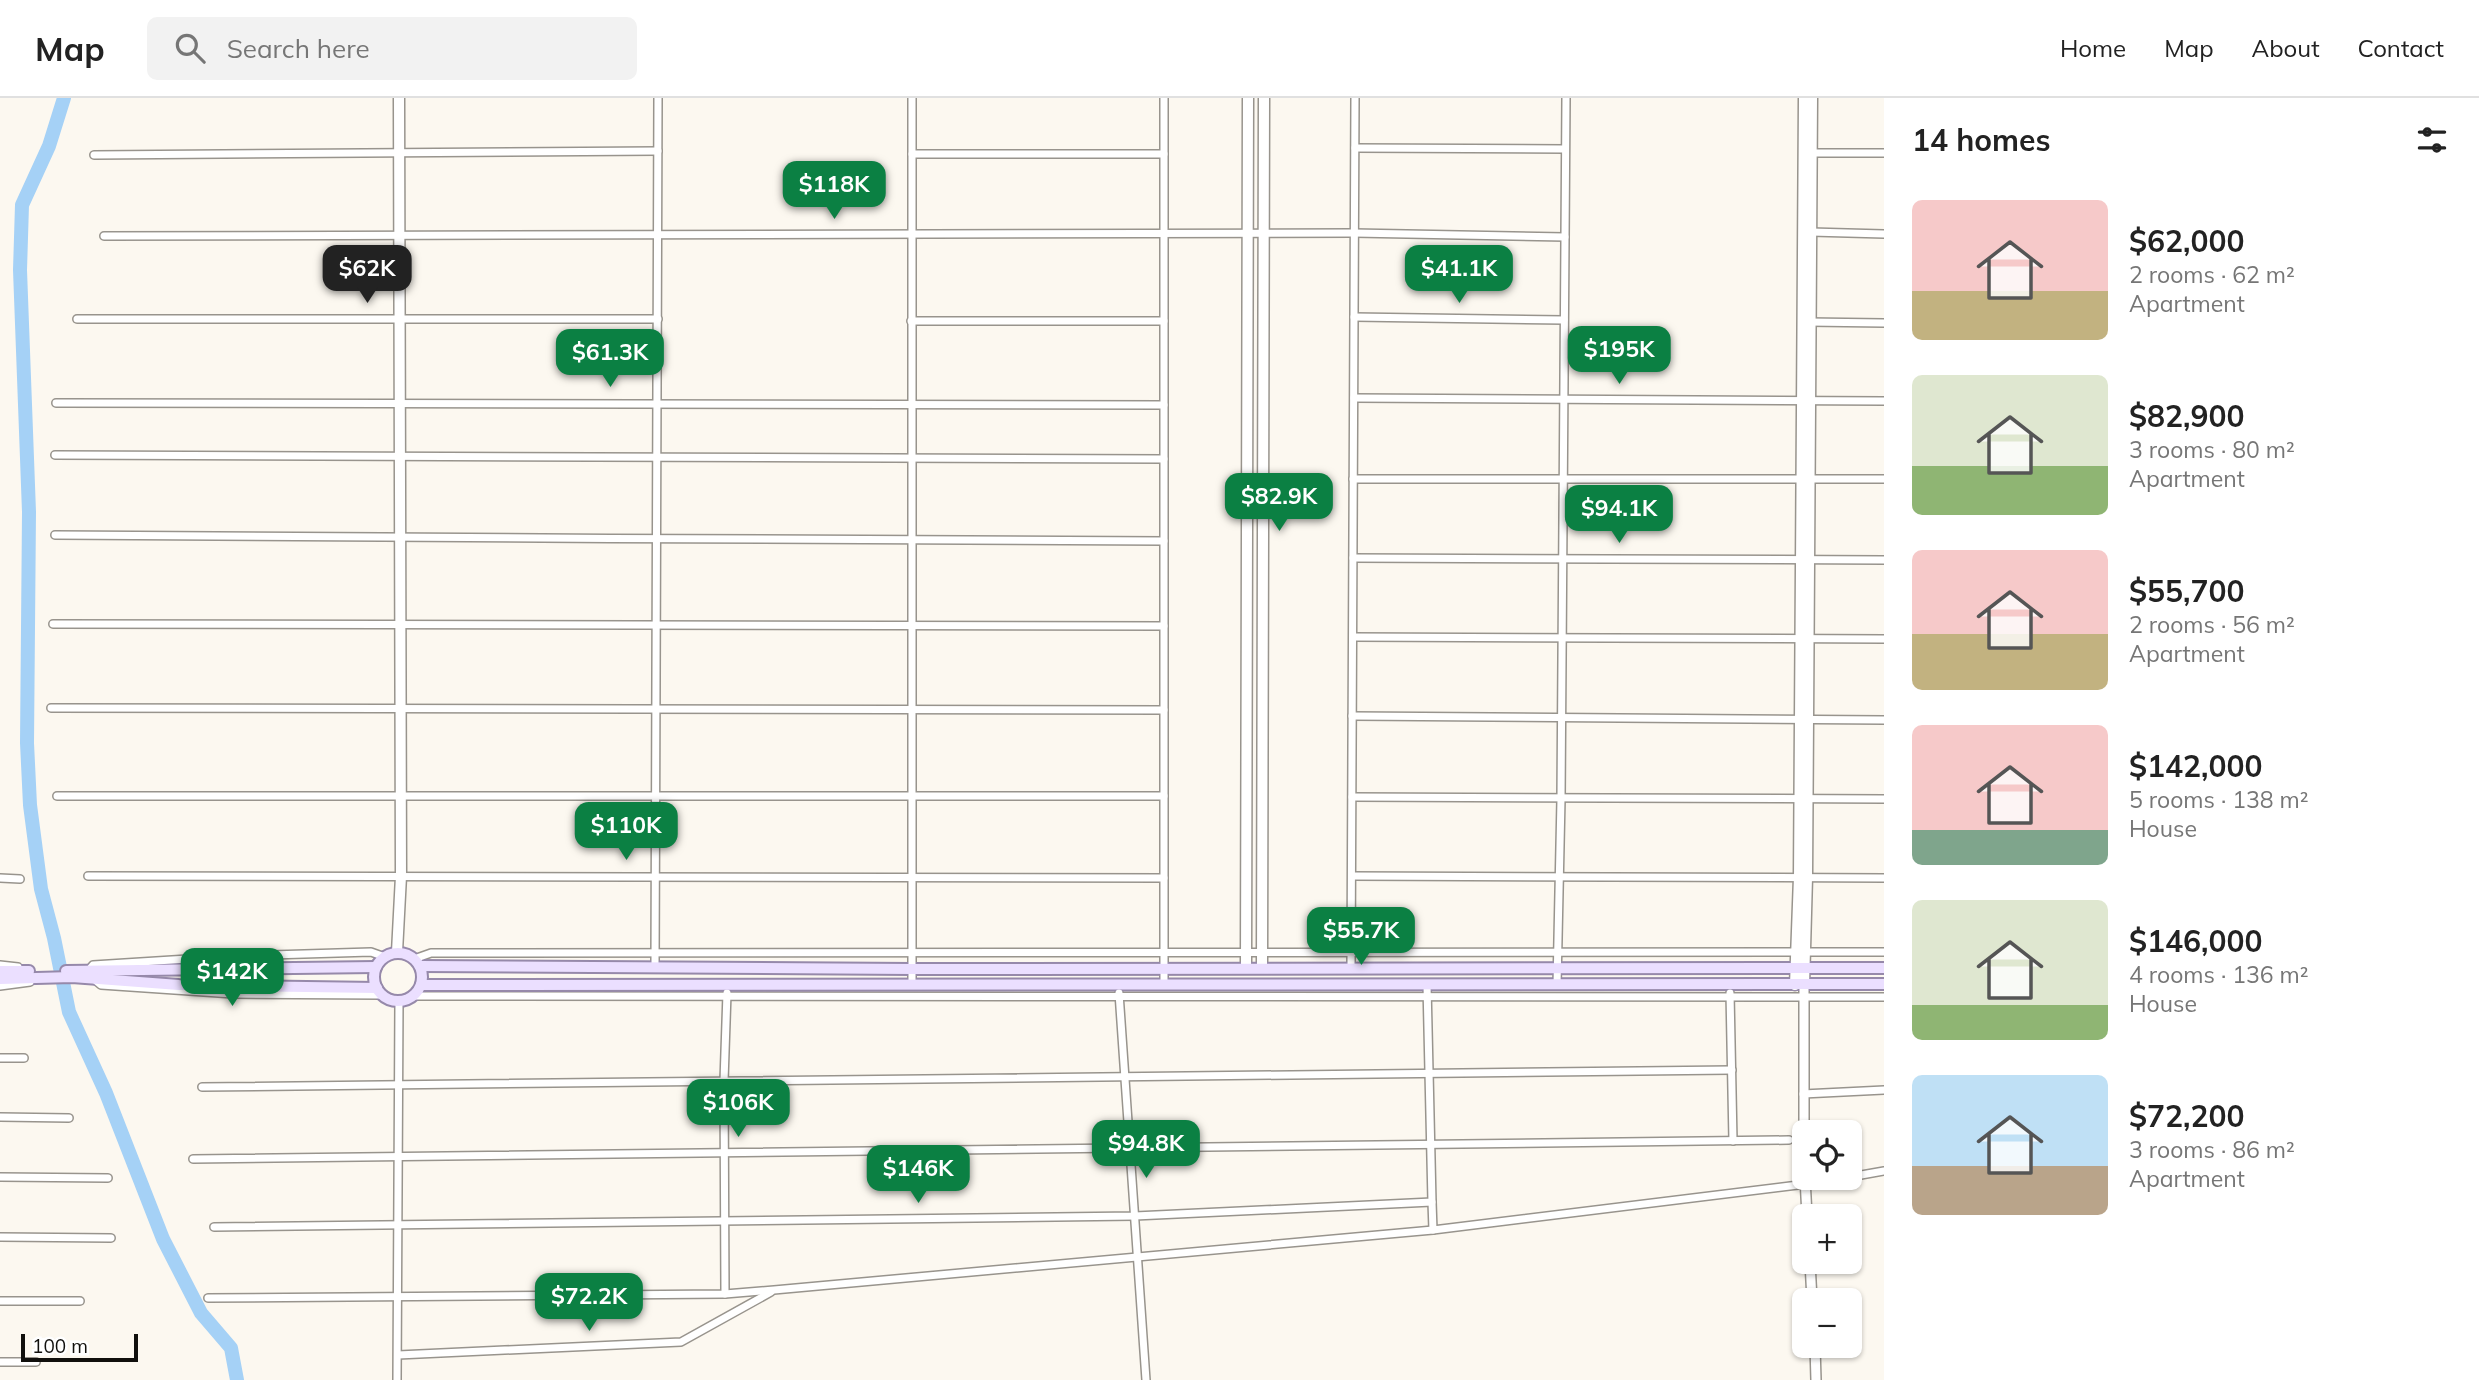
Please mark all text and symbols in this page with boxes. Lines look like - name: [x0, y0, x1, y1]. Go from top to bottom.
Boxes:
- search box: [147, 17, 637, 80]
- text: Map: [35, 28, 105, 69]
- icon: search: [171, 29, 209, 67]
- text: Search here: [227, 32, 370, 65]
- text: Home: [2060, 33, 2126, 63]
- text: Map: [2164, 33, 2214, 63]
- text: About: [2252, 33, 2320, 63]
- text: Contact: [2358, 33, 2444, 63]
- text: 14 homes: [1912, 121, 2051, 159]
- icon: filters: [2413, 121, 2451, 159]
- pin: $118K: [785, 162, 883, 221]
- text: $118K: [799, 169, 869, 198]
- text: $62,000: [2129, 222, 2244, 260]
- icon: home: [1968, 228, 2052, 312]
- pin: $62K: [326, 246, 408, 305]
- pin: $41.1K: [1402, 246, 1516, 305]
- text: $62K: [339, 253, 395, 282]
- text: $41.1K: [1421, 253, 1497, 282]
- text: 2 rooms · 62 m²: [2129, 260, 2295, 289]
- text: Apartment: [2129, 289, 2245, 318]
- pin: $195K: [1570, 327, 1668, 386]
- pin: $61.3K: [553, 330, 667, 389]
- text: $195K: [1584, 334, 1654, 363]
- text: $61.3K: [572, 337, 648, 366]
- text: $82,900: [2129, 397, 2244, 435]
- icon: home: [1968, 403, 2052, 487]
- text: 3 rooms · 80 m²: [2129, 435, 2295, 464]
- text: Apartment: [2129, 464, 2245, 493]
- pin: $82.9K: [1222, 474, 1336, 533]
- text: $82.9K: [1241, 481, 1317, 510]
- pin: $94.1K: [1562, 486, 1676, 545]
- text: $94.1K: [1581, 493, 1657, 522]
- text: $55,700: [2129, 572, 2244, 610]
- icon: home: [1968, 578, 2052, 662]
- text: 2 rooms · 56 m²: [2129, 610, 2295, 639]
- text: Apartment: [2129, 639, 2245, 668]
- text: $142,000: [2129, 747, 2262, 785]
- icon: home: [1968, 753, 2052, 837]
- text: 5 rooms · 138 m²: [2129, 785, 2309, 814]
- pin: $110K: [577, 802, 675, 862]
- text: $110K: [591, 810, 661, 839]
- text: House: [2129, 814, 2197, 843]
- pin: $55.7K: [1304, 908, 1418, 967]
- text: $55.7K: [1323, 915, 1399, 944]
- text: $146,000: [2129, 922, 2262, 960]
- icon: home: [1968, 928, 2052, 1012]
- pin: $142K: [183, 948, 281, 1008]
- text: $142K: [197, 956, 267, 985]
- text: 4 rooms · 136 m²: [2129, 960, 2309, 989]
- text: House: [2129, 989, 2197, 1018]
- pin: $106K: [689, 1080, 787, 1139]
- text: $106K: [703, 1087, 773, 1116]
- text: $72,200: [2129, 1097, 2244, 1135]
- icon: home: [1968, 1103, 2052, 1187]
- map controls: [1792, 1120, 1862, 1358]
- button: locate: [1792, 1120, 1862, 1190]
- pin: $94.8K: [1089, 1121, 1203, 1180]
- text: $94.8K: [1108, 1128, 1184, 1157]
- text: 3 rooms · 86 m²: [2129, 1135, 2295, 1164]
- pin: $146K: [869, 1146, 967, 1205]
- text: $146K: [883, 1153, 953, 1182]
- text: Apartment: [2129, 1164, 2245, 1193]
- button: +: [1792, 1204, 1862, 1274]
- pin: $72.2K: [532, 1274, 646, 1333]
- text: $72.2K: [551, 1281, 627, 1310]
- button: −: [1792, 1288, 1862, 1358]
- scale bar: [21, 1331, 138, 1363]
- text: 100 m: [32, 1334, 88, 1358]

